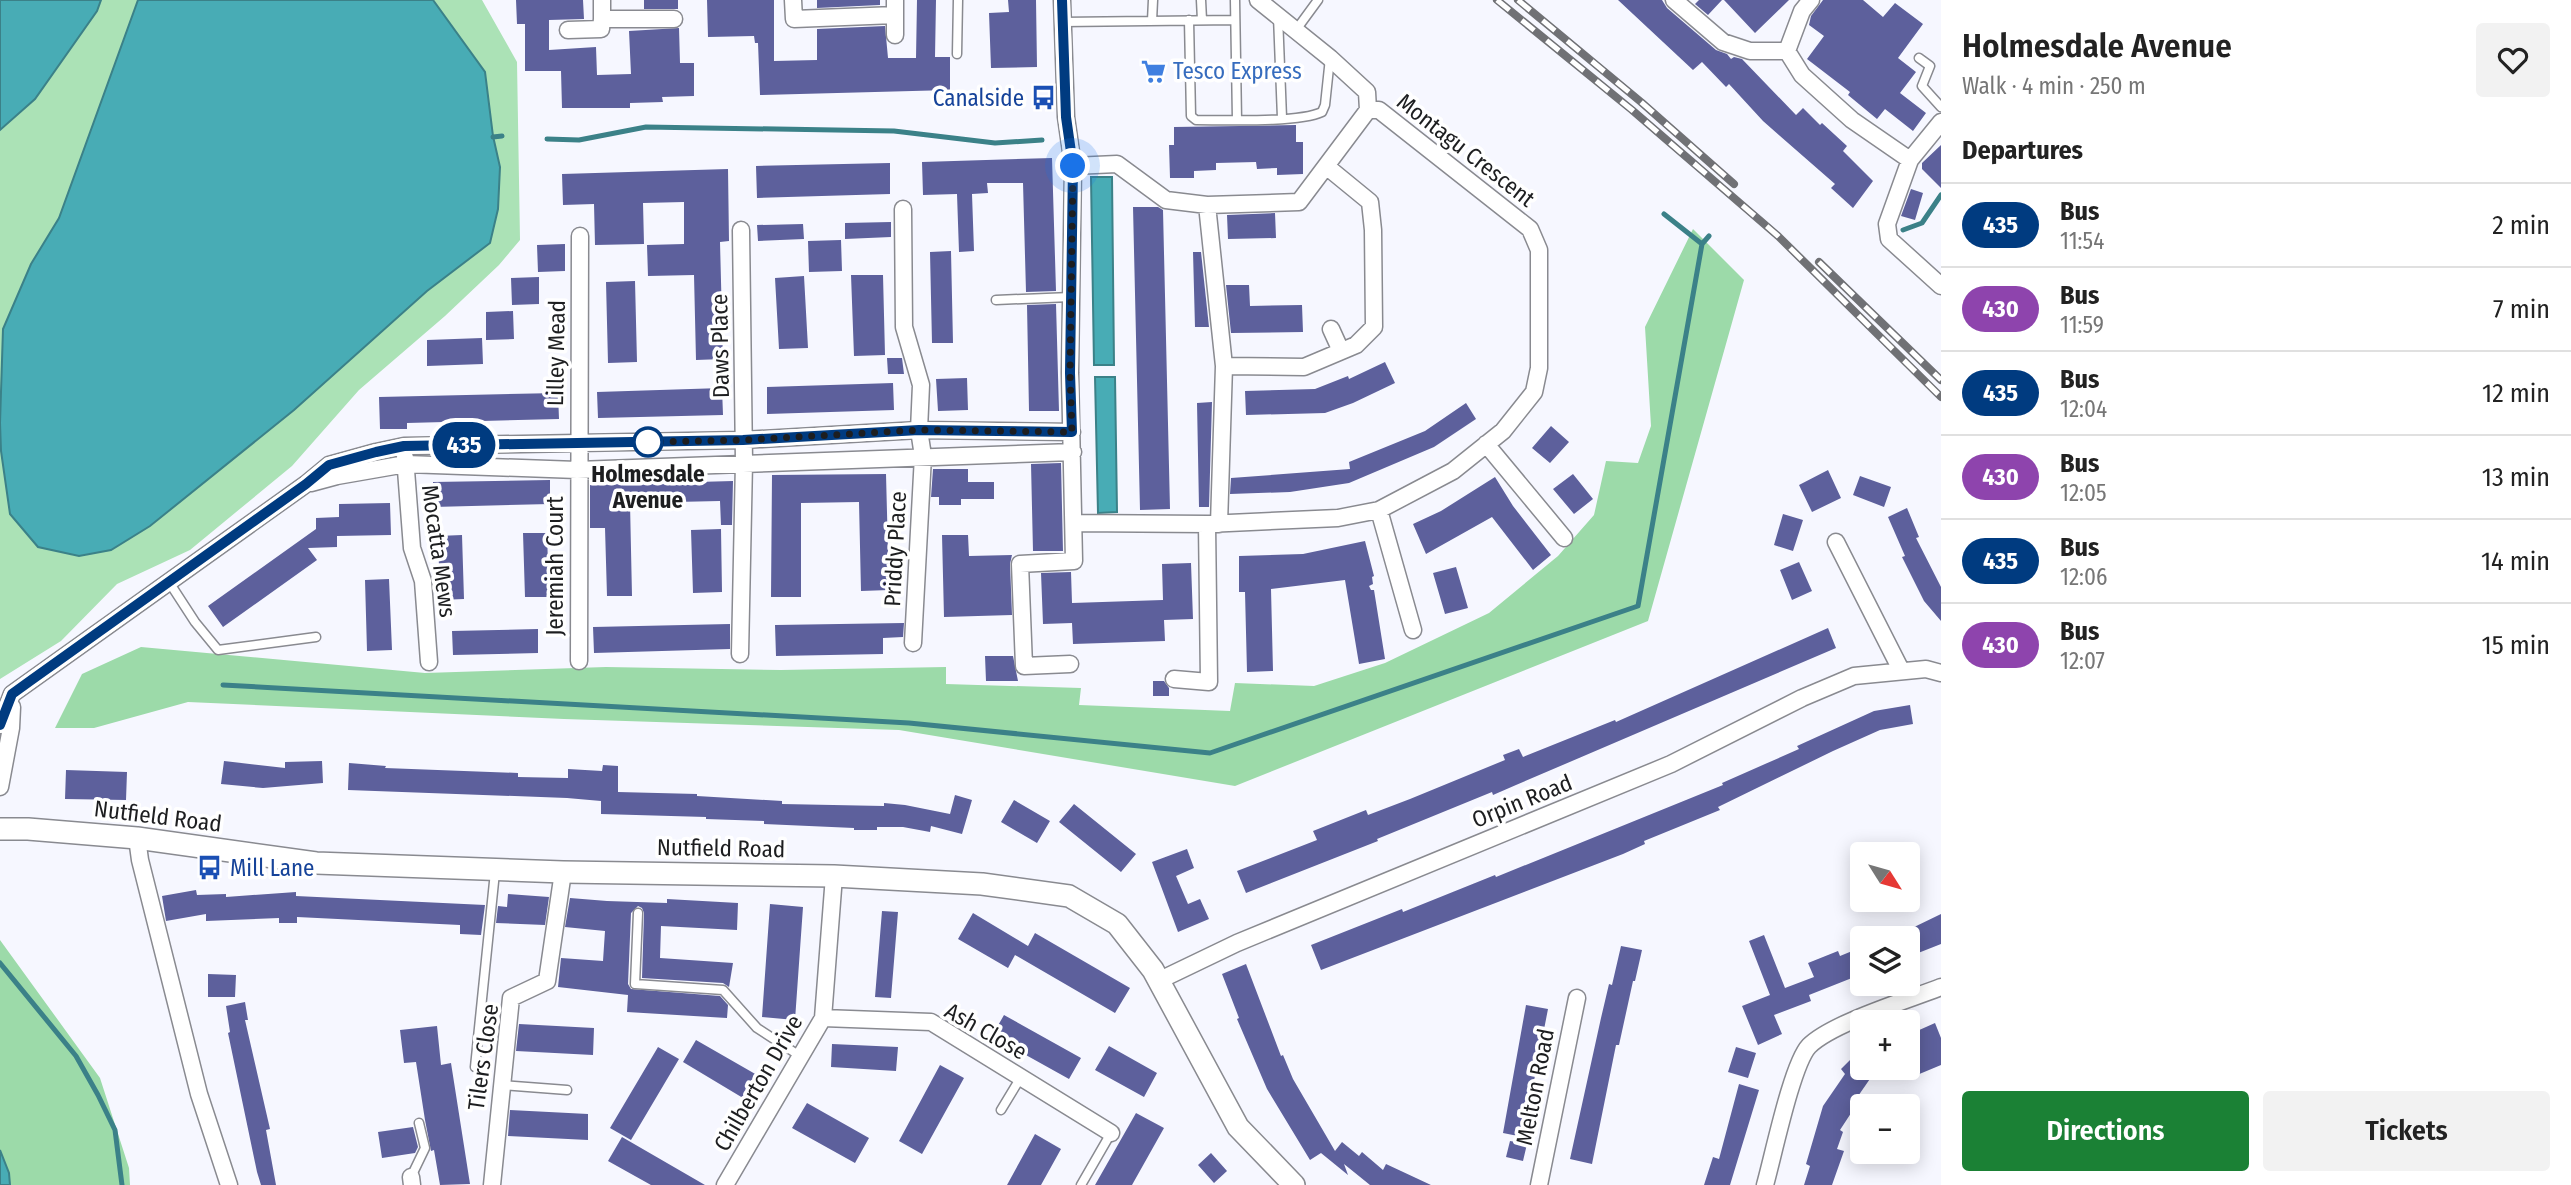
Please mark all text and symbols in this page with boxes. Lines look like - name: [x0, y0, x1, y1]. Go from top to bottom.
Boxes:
- button: heart: [2476, 23, 2550, 97]
- text: Holmesdale Avenue: [1962, 26, 2232, 66]
- supermarket icon: Tesco Express: [1139, 57, 1167, 85]
- place label: Tesco Express: [1173, 57, 1302, 85]
- text: Walk · 4 min · 250 m: [1962, 72, 2146, 100]
- place label: Canalside: [933, 84, 1024, 112]
- bus stop icon: Canalside: [1030, 84, 1058, 112]
- street label: Montagu Crescent: [1391, 87, 1541, 213]
- text: Departures: [1962, 135, 2083, 166]
- your location: [1055, 148, 1090, 183]
- text: Bus: [2060, 196, 2099, 227]
- text: 2 min: [2492, 210, 2550, 241]
- text: 435: [1983, 211, 2018, 239]
- text: 11:54: [2060, 227, 2104, 255]
- text: Bus: [2060, 280, 2099, 311]
- street label: Daws Place: [705, 294, 735, 398]
- text: 7 min: [2493, 294, 2550, 325]
- text: 430: [1982, 295, 2019, 323]
- street label: Lilley Mead: [541, 300, 571, 406]
- text: 11:59: [2060, 311, 2104, 339]
- text: Bus: [2060, 364, 2099, 395]
- text: 12 min: [2482, 378, 2550, 409]
- text: 435: [1983, 379, 2018, 407]
- text: 12:04: [2060, 395, 2107, 423]
- line badge: 435: [424, 422, 504, 468]
- marker: Holmesdale Avenue: [633, 427, 663, 457]
- text: 435: [446, 431, 482, 459]
- text: Bus: [2060, 448, 2099, 479]
- place label: Holmesdale Avenue: [591, 460, 705, 514]
- text: 13 min: [2482, 462, 2550, 493]
- text: 430: [1982, 463, 2019, 491]
- text: 12:05: [2060, 479, 2107, 507]
- street label: Mocatta Mews: [416, 483, 462, 619]
- street label: Priddy Place: [878, 491, 912, 607]
- street label: Jeremiah Court: [541, 496, 569, 636]
- text: Bus: [2060, 532, 2099, 563]
- text: 14 min: [2481, 546, 2550, 577]
- text: 435: [1983, 547, 2018, 575]
- text: 12:06: [2060, 563, 2107, 591]
- text: Bus: [2060, 616, 2099, 647]
- text: 15 min: [2482, 630, 2550, 661]
- text: 430: [1982, 631, 2019, 659]
- text: 12:07: [2060, 647, 2105, 675]
- street label: Orpin Road: [1468, 768, 1576, 834]
- street label: Nutfield Road: [93, 794, 223, 838]
- street label: Nutfield Road: [657, 833, 785, 863]
- north arrow: [1850, 842, 1920, 912]
- map controls: [1850, 842, 1920, 1164]
- bus stop icon: Mill Lane: [196, 854, 224, 882]
- place label: Mill Lane: [230, 854, 314, 882]
- button: layers: [1850, 926, 1920, 996]
- street label: Ash Close: [940, 996, 1032, 1066]
- street label: Tilers Close: [462, 1002, 504, 1112]
- street label: Chilberton Drive: [708, 1010, 808, 1156]
- button: +: [1850, 1010, 1920, 1080]
- street label: Melton Road: [1510, 1026, 1560, 1148]
- button: Directions: [1962, 1091, 2249, 1171]
- button: Tickets: [2263, 1091, 2550, 1171]
- button: −: [1850, 1094, 1920, 1164]

